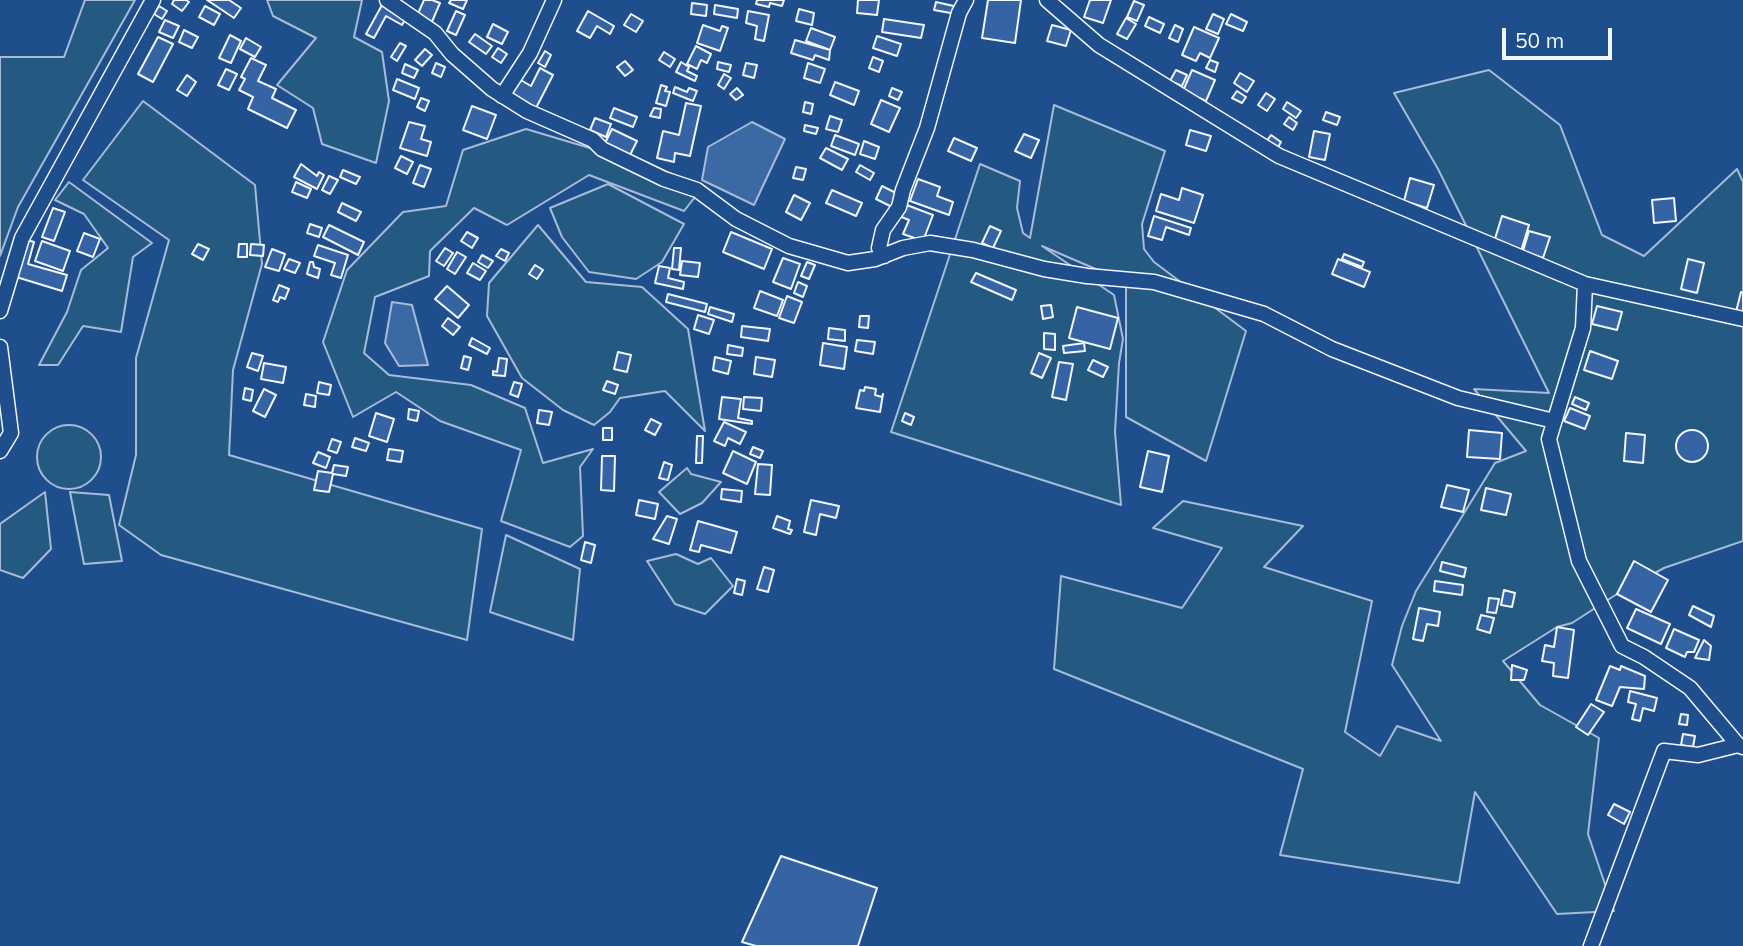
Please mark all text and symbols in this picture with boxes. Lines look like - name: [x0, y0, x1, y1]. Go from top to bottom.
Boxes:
- scale bar: [1505, 14, 1615, 58]
- text: 50 m: [1515, 27, 1564, 53]

